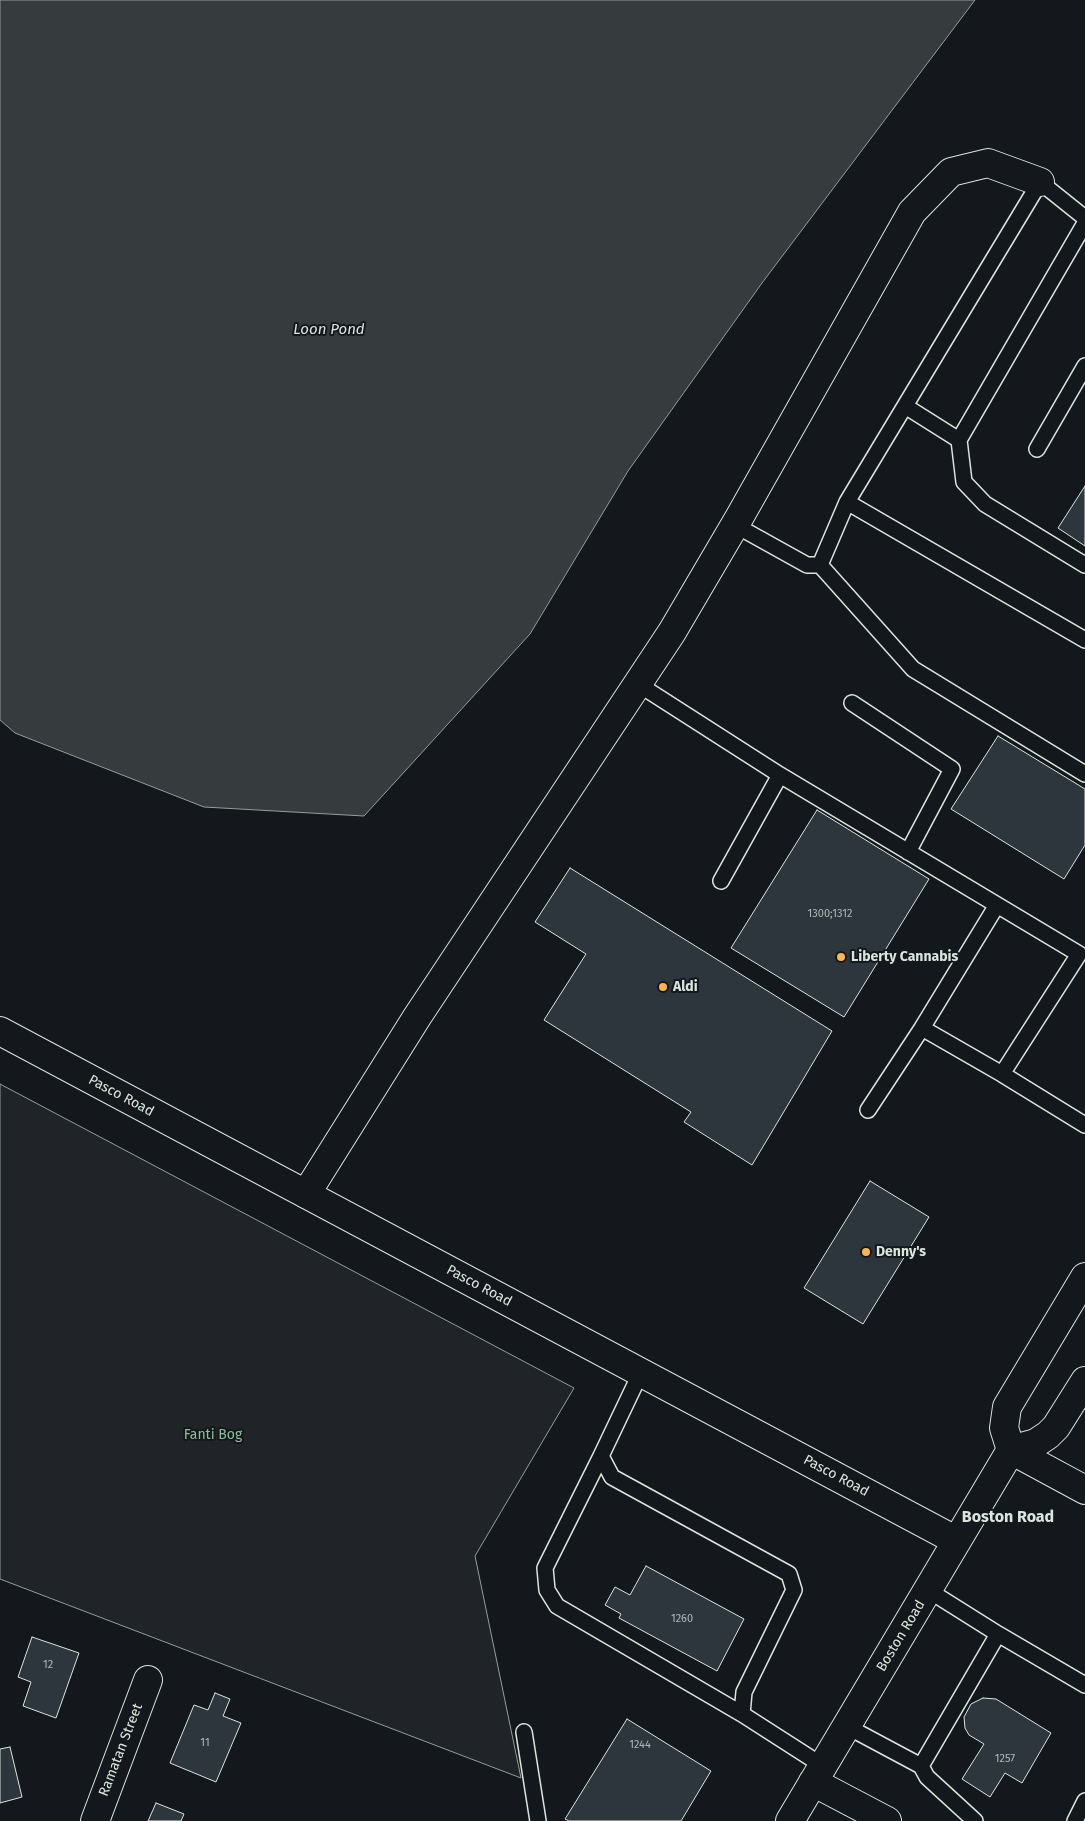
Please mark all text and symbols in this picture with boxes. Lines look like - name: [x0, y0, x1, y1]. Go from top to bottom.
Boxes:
- water label: Loon Pond: [293, 321, 365, 339]
- house number: 1300;1312: [808, 907, 852, 921]
- place label: Liberty Cannabis: [851, 949, 958, 965]
- marker: Liberty Cannabis: [835, 951, 847, 963]
- place label: Aldi: [673, 979, 698, 995]
- marker: Aldi: [657, 981, 669, 993]
- street label: Pasco Road: [85, 1072, 157, 1120]
- place label: Denny's: [876, 1244, 926, 1260]
- marker: Denny's: [860, 1246, 872, 1258]
- street label: Pasco Road: [443, 1262, 515, 1310]
- park label: Fanti Bog: [184, 1427, 242, 1443]
- street label: Pasco Road: [800, 1452, 872, 1500]
- district label: Boston Road: [962, 1508, 1054, 1528]
- street label: Boston Road: [873, 1597, 929, 1675]
- house number: 1260: [671, 1612, 693, 1626]
- house number: 12: [43, 1658, 53, 1672]
- street label: Ramatan Street: [96, 1701, 146, 1799]
- house number: 11: [200, 1736, 210, 1750]
- house number: 1244: [629, 1738, 651, 1752]
- house number: 1257: [995, 1752, 1015, 1766]

